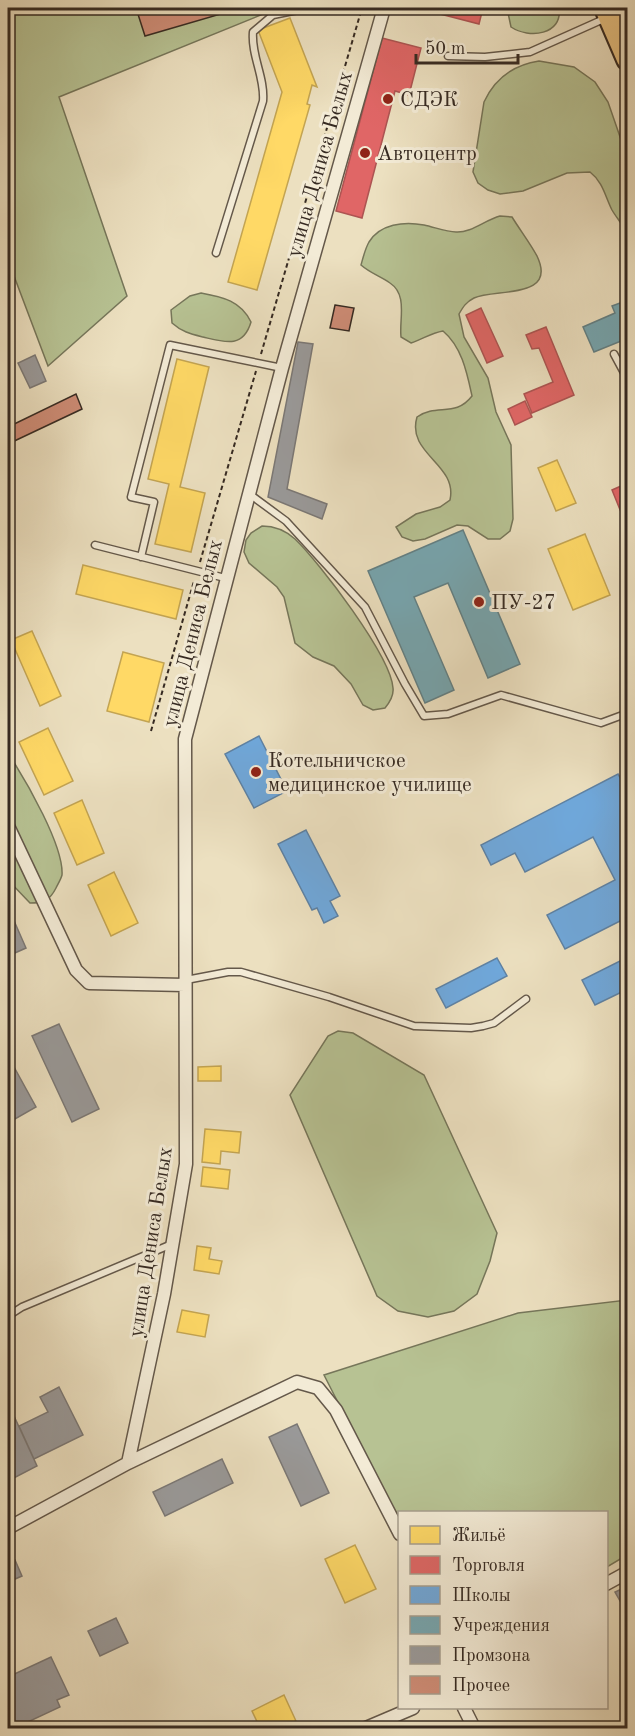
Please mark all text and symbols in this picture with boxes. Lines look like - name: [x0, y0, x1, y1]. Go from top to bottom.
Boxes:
- scale bar: [416, 27, 518, 65]
- text: 50 m: [425, 40, 465, 58]
- street label: улица Дениса Белых: [284, 69, 357, 260]
- place label: СДЭК: [400, 90, 458, 111]
- marker: СДЭК: [381, 92, 395, 106]
- place label: Автоцентр: [377, 144, 477, 165]
- marker: Автоцентр: [358, 146, 372, 160]
- street label: улица Дениса Белых: [160, 537, 227, 729]
- place label: ПУ-27: [491, 593, 556, 614]
- marker: ПУ-27: [472, 595, 486, 609]
- place label: Котельничское медицинское училище: [268, 751, 472, 796]
- marker: Котельничское медицинское училище: [249, 765, 263, 779]
- street label: улица Дениса Белых: [126, 1145, 177, 1339]
- legend: [398, 1511, 608, 1709]
- text: Жильё: [452, 1527, 506, 1545]
- text: Торговля: [452, 1557, 525, 1575]
- text: Школы: [452, 1587, 511, 1605]
- text: Учреждения: [452, 1617, 550, 1635]
- text: Промзона: [452, 1647, 530, 1665]
- text: Прочее: [452, 1677, 510, 1695]

